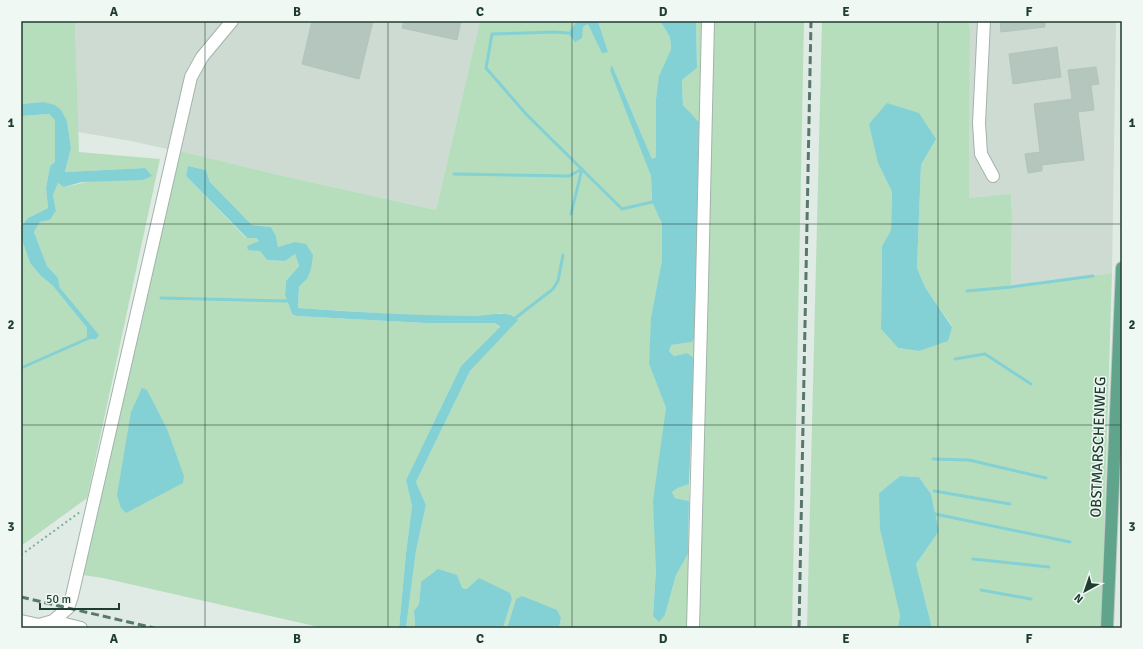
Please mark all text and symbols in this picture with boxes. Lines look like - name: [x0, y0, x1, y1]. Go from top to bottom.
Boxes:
- text: A: [110, 4, 119, 20]
- text: B: [293, 4, 301, 20]
- text: C: [476, 4, 484, 20]
- text: D: [659, 4, 668, 20]
- text: E: [842, 4, 850, 20]
- text: F: [1026, 4, 1033, 20]
- text: 1: [7, 115, 15, 131]
- text: 1: [1128, 115, 1136, 131]
- text: 2: [7, 317, 15, 333]
- text: 2: [1128, 317, 1136, 333]
- street label: OBSTMARSCHENWEG: [1087, 376, 1109, 518]
- text: 3: [7, 519, 15, 535]
- text: 3: [1128, 519, 1136, 535]
- north arrow: [1065, 571, 1105, 611]
- scale bar: [40, 585, 119, 611]
- text: N: [1072, 591, 1086, 606]
- text: 50 m: [46, 592, 71, 607]
- text: A: [110, 631, 119, 647]
- text: B: [293, 631, 301, 647]
- text: C: [476, 631, 484, 647]
- text: D: [659, 631, 668, 647]
- text: E: [842, 631, 850, 647]
- text: F: [1026, 631, 1033, 647]

